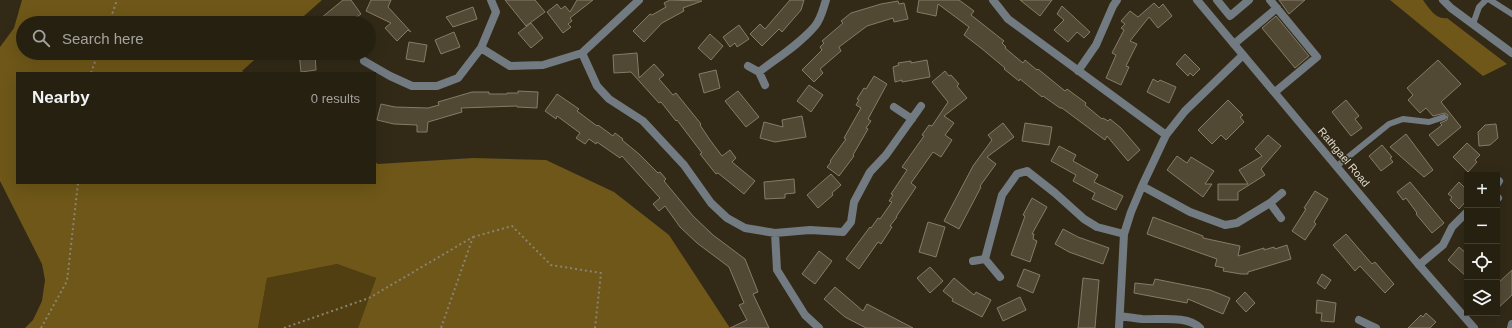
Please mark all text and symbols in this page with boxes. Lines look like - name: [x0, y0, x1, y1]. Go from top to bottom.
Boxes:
- search box: [16, 16, 376, 60]
- icon: search: [30, 27, 52, 49]
- text: Search here: [62, 30, 144, 47]
- text: Nearby: [32, 88, 90, 107]
- text: 0 results: [311, 91, 360, 106]
- street label: Rathgael Road: [1316, 125, 1372, 189]
- map controls: [1464, 172, 1500, 316]
- button: +: [1464, 172, 1500, 208]
- button: −: [1464, 208, 1500, 244]
- button: locate: [1464, 244, 1500, 280]
- button: layers: [1464, 280, 1500, 316]

